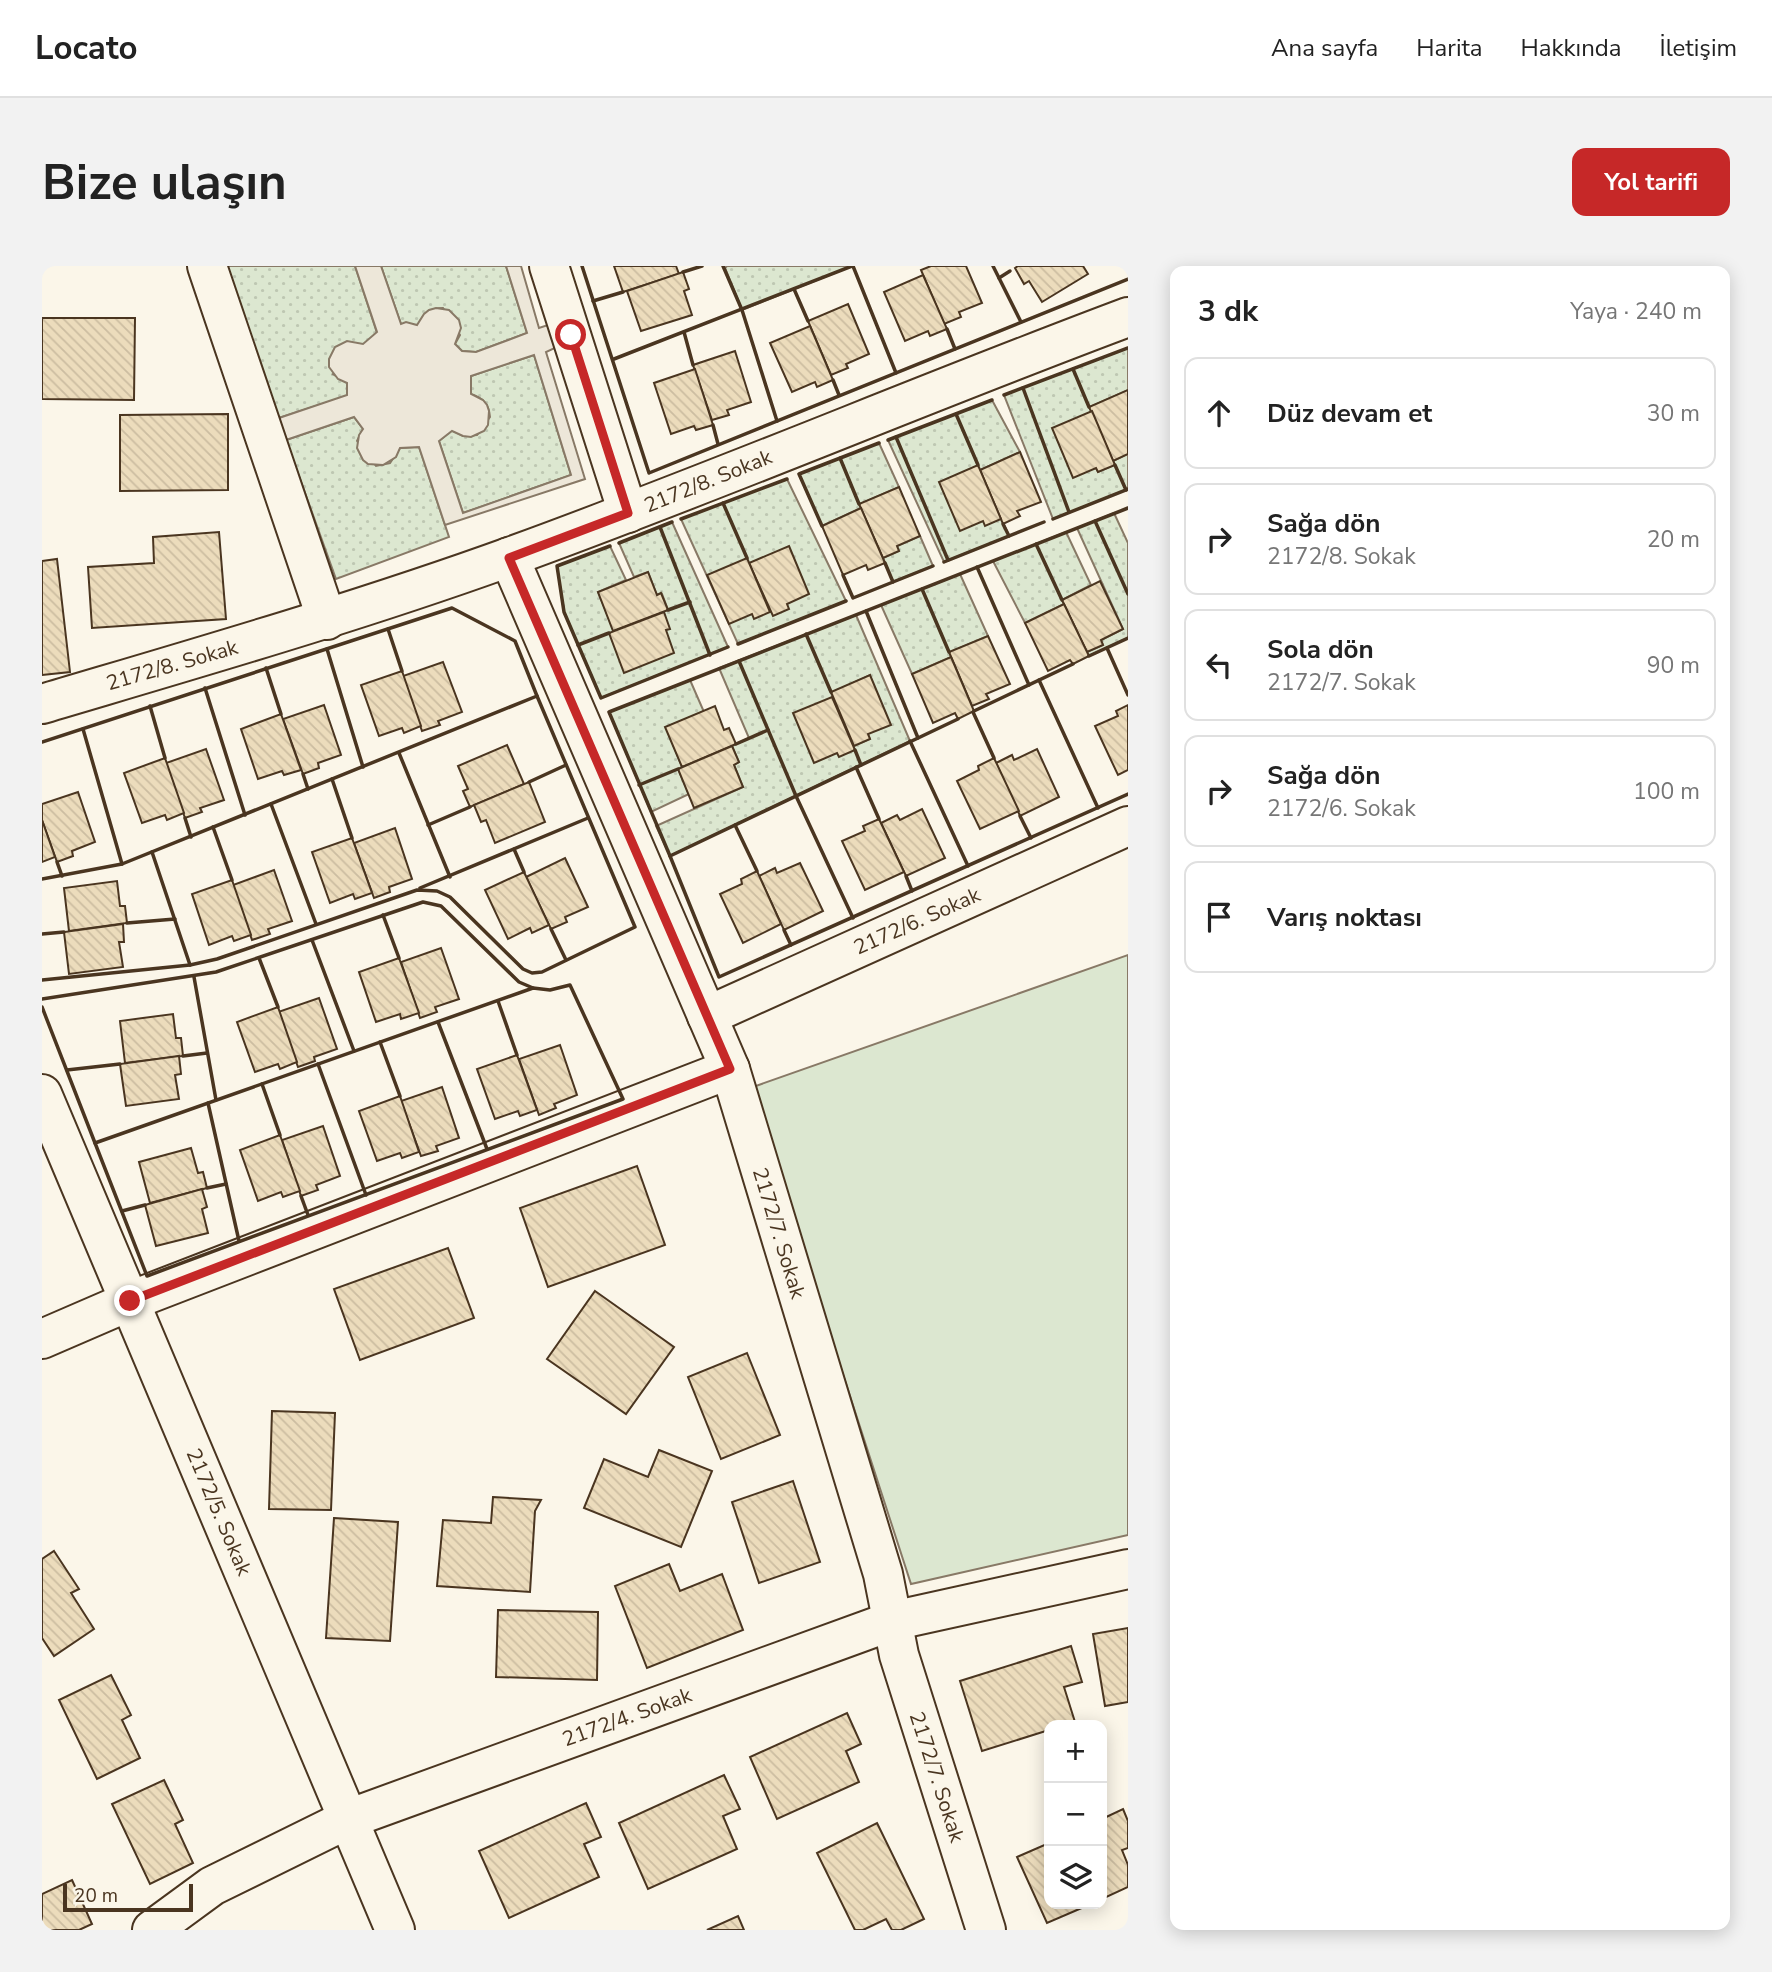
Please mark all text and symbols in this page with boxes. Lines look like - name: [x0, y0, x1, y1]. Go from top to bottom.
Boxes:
- text: Locato: [35, 26, 137, 71]
- text: Ana sayfa: [1271, 32, 1378, 64]
- text: Harita: [1416, 32, 1483, 64]
- text: Hakkında: [1521, 32, 1621, 64]
- text: İletişim: [1659, 32, 1737, 64]
- button: Yol tarifi: [1572, 148, 1730, 216]
- text: Bize ulaşın: [42, 149, 287, 216]
- text: 3 dk: [1198, 291, 1258, 332]
- text: Yaya · 240 m: [1570, 296, 1702, 327]
- route start: [555, 319, 586, 350]
- icon: ahead: [1200, 394, 1238, 432]
- text: Düz devam et: [1267, 396, 1432, 431]
- text: 30 m: [1647, 398, 1700, 429]
- street label: 2172/8. Sokak: [640, 442, 777, 519]
- text: Sağa dön: [1267, 506, 1380, 541]
- icon: right: [1200, 520, 1238, 558]
- text: 20 m: [1647, 524, 1700, 555]
- text: 2172/8. Sokak: [1267, 541, 1416, 572]
- text: Sola dön: [1267, 632, 1374, 667]
- street label: 2172/8. Sokak: [103, 633, 242, 697]
- icon: left: [1200, 646, 1238, 684]
- text: 90 m: [1647, 650, 1700, 681]
- text: 2172/7. Sokak: [1267, 667, 1416, 698]
- text: Sağa dön: [1267, 758, 1380, 793]
- icon: right: [1200, 772, 1238, 810]
- text: 100 m: [1633, 776, 1700, 807]
- text: 2172/6. Sokak: [1267, 793, 1416, 824]
- street label: 2172/6. Sokak: [849, 880, 985, 961]
- icon: arrive: [1200, 898, 1238, 936]
- text: Varış noktası: [1267, 900, 1422, 935]
- street label: 2172/7. Sokak: [746, 1164, 812, 1302]
- route end: [114, 1285, 145, 1316]
- street label: 2172/5. Sokak: [180, 1444, 259, 1580]
- street label: 2172/4. Sokak: [558, 1680, 696, 1753]
- street label: 2172/7. Sokak: [903, 1708, 971, 1846]
- map controls: [1044, 1720, 1107, 1909]
- button: +: [1044, 1720, 1107, 1783]
- button: −: [1044, 1783, 1107, 1846]
- button: layers: [1044, 1846, 1107, 1909]
- scale bar: [63, 1881, 192, 1913]
- text: 20 m: [74, 1883, 118, 1909]

